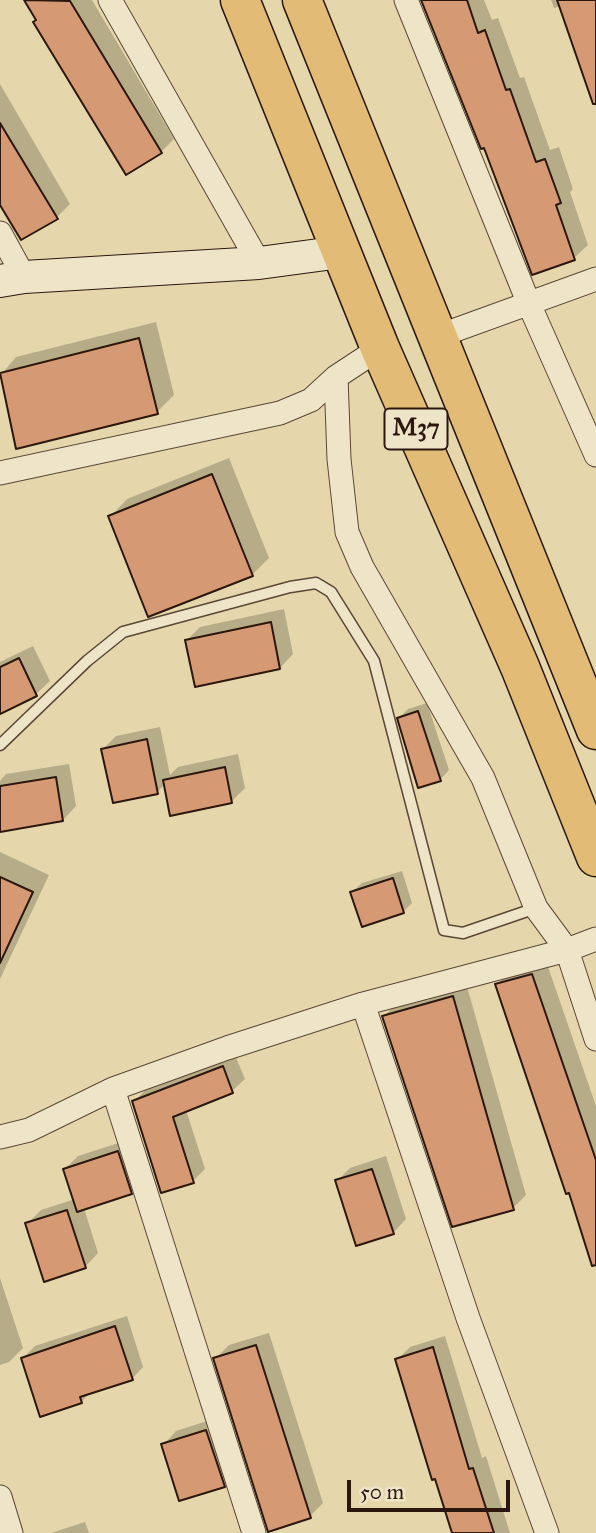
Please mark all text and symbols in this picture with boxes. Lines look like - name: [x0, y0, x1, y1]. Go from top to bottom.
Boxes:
- road number: M37: [384, 408, 448, 449]
- scale bar: [351, 1466, 514, 1510]
- text: 50 m: [360, 1479, 404, 1505]

